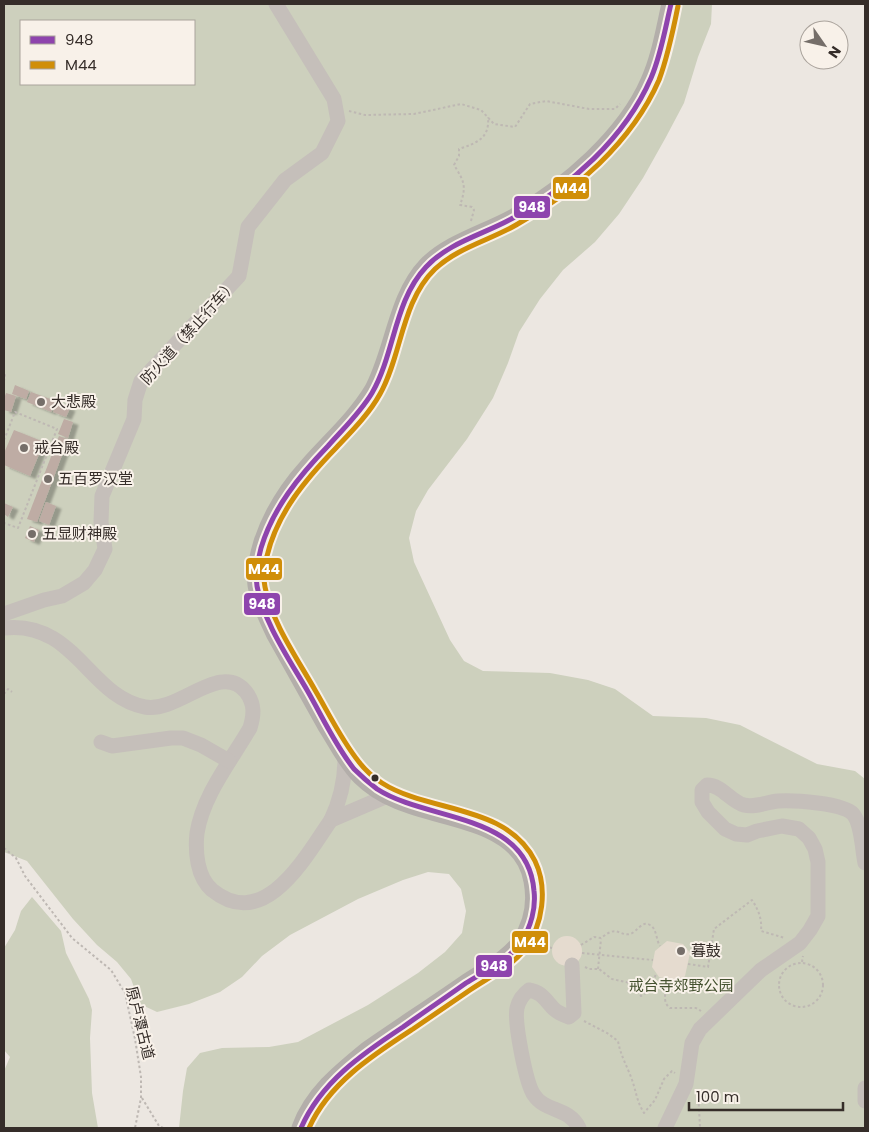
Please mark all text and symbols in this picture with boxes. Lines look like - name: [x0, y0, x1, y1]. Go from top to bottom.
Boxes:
- legend: [20, 20, 195, 85]
- north arrow: [799, 20, 849, 70]
- text: 948: [65, 29, 93, 50]
- text: N: [824, 42, 846, 62]
- text: M44: [65, 54, 97, 75]
- line badge: M44: [552, 176, 590, 200]
- text: M44: [555, 178, 587, 198]
- line badge: 948: [513, 195, 551, 219]
- text: 948: [518, 197, 546, 217]
- street label: 防火道（禁止行车）: [136, 274, 242, 389]
- place label: 大悲殿: [51, 391, 96, 412]
- marker: 大悲殿: [35, 396, 47, 408]
- place label: 戒台殿: [34, 437, 79, 458]
- marker: 戒台殿: [18, 442, 30, 454]
- place label: 五百罗汉堂: [58, 468, 133, 489]
- marker: 五百罗汉堂: [42, 473, 54, 485]
- place label: 五显财神殿: [42, 523, 117, 544]
- marker: 五显财神殿: [26, 528, 38, 540]
- line badge: M44: [245, 557, 283, 581]
- text: M44: [248, 559, 280, 579]
- line badge: 948: [243, 592, 281, 616]
- text: 948: [248, 594, 276, 614]
- unlabelled marker: [370, 773, 380, 783]
- line badge: M44: [511, 930, 549, 954]
- text: M44: [514, 932, 546, 952]
- place label: 暮鼓: [691, 940, 721, 961]
- marker: 暮鼓: [675, 945, 687, 957]
- line badge: 948: [475, 954, 513, 978]
- text: 948: [480, 956, 508, 976]
- park label: 戒台寺郊野公园: [628, 975, 734, 996]
- street label: 原卢潭古道: [121, 984, 160, 1062]
- scale bar: [689, 1080, 843, 1112]
- text: 100 m: [696, 1086, 739, 1107]

